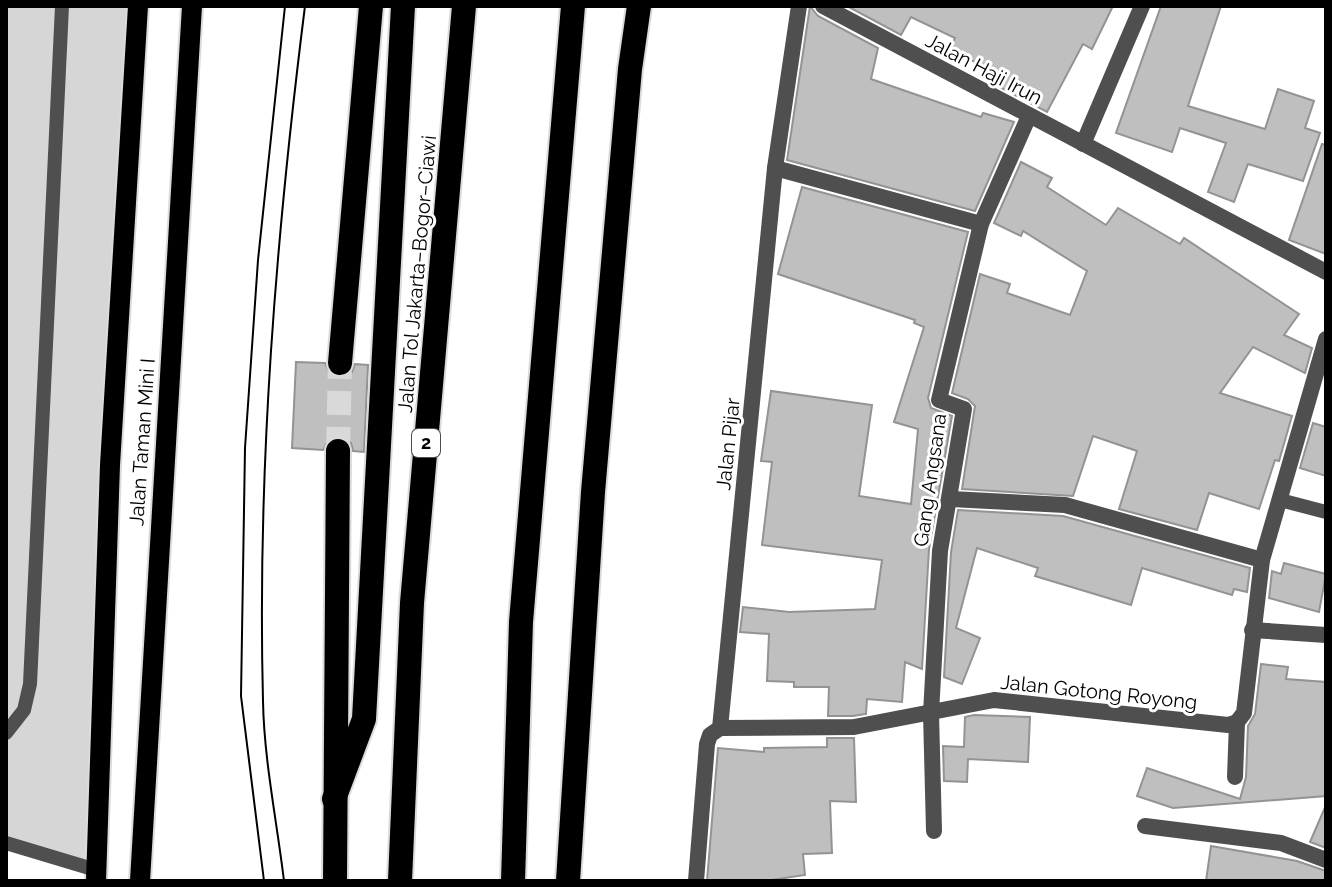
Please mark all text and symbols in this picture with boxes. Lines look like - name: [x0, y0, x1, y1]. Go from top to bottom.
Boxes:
- street label: Jalan Haji Irun: [922, 28, 1046, 110]
- street label: Jalan Tol Jakarta–Bogor–Ciawi: [393, 134, 441, 414]
- street label: Jalan Taman Mini I: [124, 357, 160, 527]
- street label: Jalan Pijar: [711, 397, 745, 491]
- street label: Gang Angsana: [909, 412, 951, 548]
- road number: 2: [412, 429, 440, 457]
- street label: Jalan Gotong Royong: [999, 670, 1199, 714]

